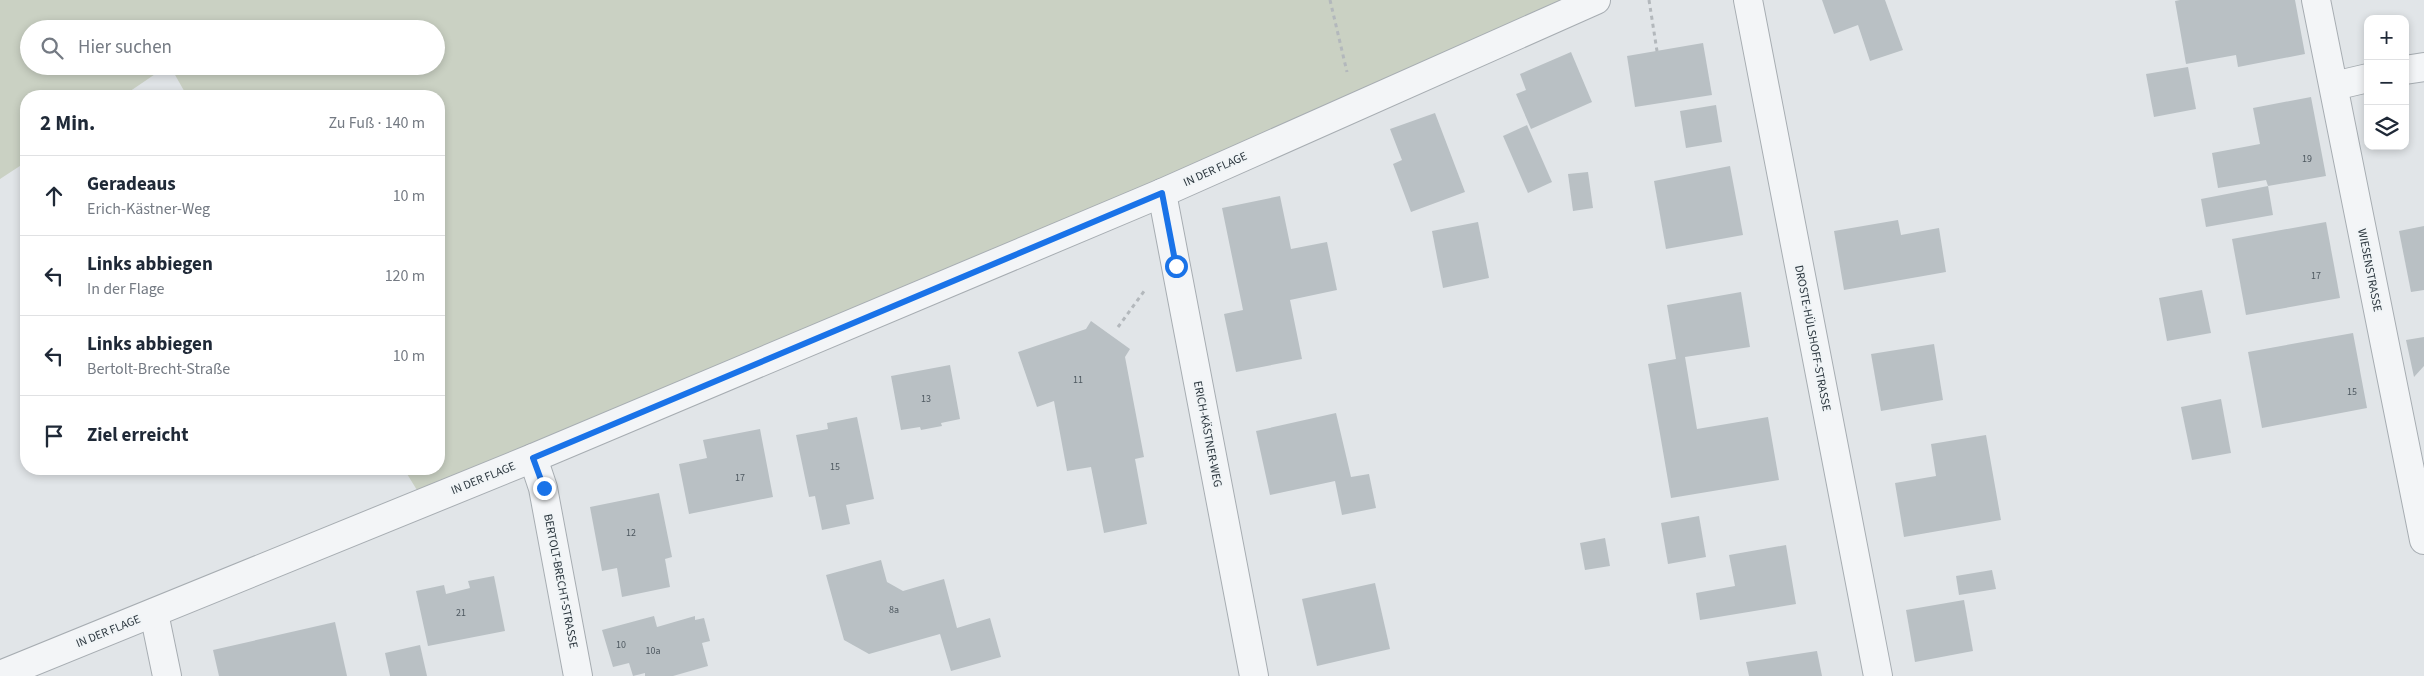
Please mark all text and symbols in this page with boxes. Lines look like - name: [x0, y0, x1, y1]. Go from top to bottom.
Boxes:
- map controls: [2364, 15, 2409, 150]
- button: +: [2364, 15, 2409, 60]
- search box: [20, 20, 445, 75]
- icon: search: [38, 34, 66, 62]
- text: Hier suchen: [78, 34, 172, 61]
- button: −: [2364, 60, 2409, 105]
- button: layers: [2364, 105, 2409, 150]
- text: 2 Min.: [40, 108, 95, 138]
- text: Zu Fuß · 140 m: [329, 112, 425, 134]
- street label: IN DER FLAGE: [1181, 148, 1250, 191]
- house number: 19: [2302, 152, 2312, 166]
- text: Geradeaus: [87, 171, 176, 198]
- icon: ahead: [40, 182, 68, 210]
- text: 10 m: [393, 185, 425, 207]
- text: Erich-Kästner-Weg: [87, 198, 210, 220]
- street label: WIESENSTRASSE: [2353, 227, 2386, 313]
- text: Links abbiegen: [87, 251, 213, 278]
- route start: [1165, 255, 1188, 278]
- icon: left: [40, 262, 68, 290]
- street label: DROSTE-HÜLSHOFF-STRASSE: [1790, 264, 1835, 413]
- text: 120 m: [385, 265, 425, 287]
- house number: 17: [2311, 269, 2321, 283]
- text: In der Flage: [87, 278, 165, 300]
- text: Links abbiegen: [87, 331, 213, 358]
- icon: left: [40, 342, 68, 370]
- text: 10 m: [393, 345, 425, 367]
- text: Bertolt-Brecht-Straße: [87, 358, 230, 380]
- house number: 11: [1073, 373, 1083, 387]
- street label: ERICH-KÄSTNER-WEG: [1189, 379, 1226, 489]
- house number: 15: [2347, 385, 2357, 399]
- house number: 13: [921, 392, 931, 406]
- icon: arrive: [40, 422, 68, 450]
- text: Ziel erreicht: [87, 422, 188, 449]
- street label: IN DER FLAGE: [448, 458, 518, 499]
- house number: 15: [830, 460, 840, 474]
- house number: 17: [735, 471, 745, 485]
- route end: [533, 477, 556, 500]
- street label: BERTOLT-BRECHT-STRASSE: [539, 512, 582, 650]
- house number: 12: [626, 526, 636, 540]
- house number: 8a: [889, 603, 899, 617]
- house number: 21: [456, 606, 466, 620]
- street label: IN DER FLAGE: [73, 611, 143, 652]
- house number: 10: [616, 638, 626, 652]
- house number: 10a: [646, 644, 660, 658]

